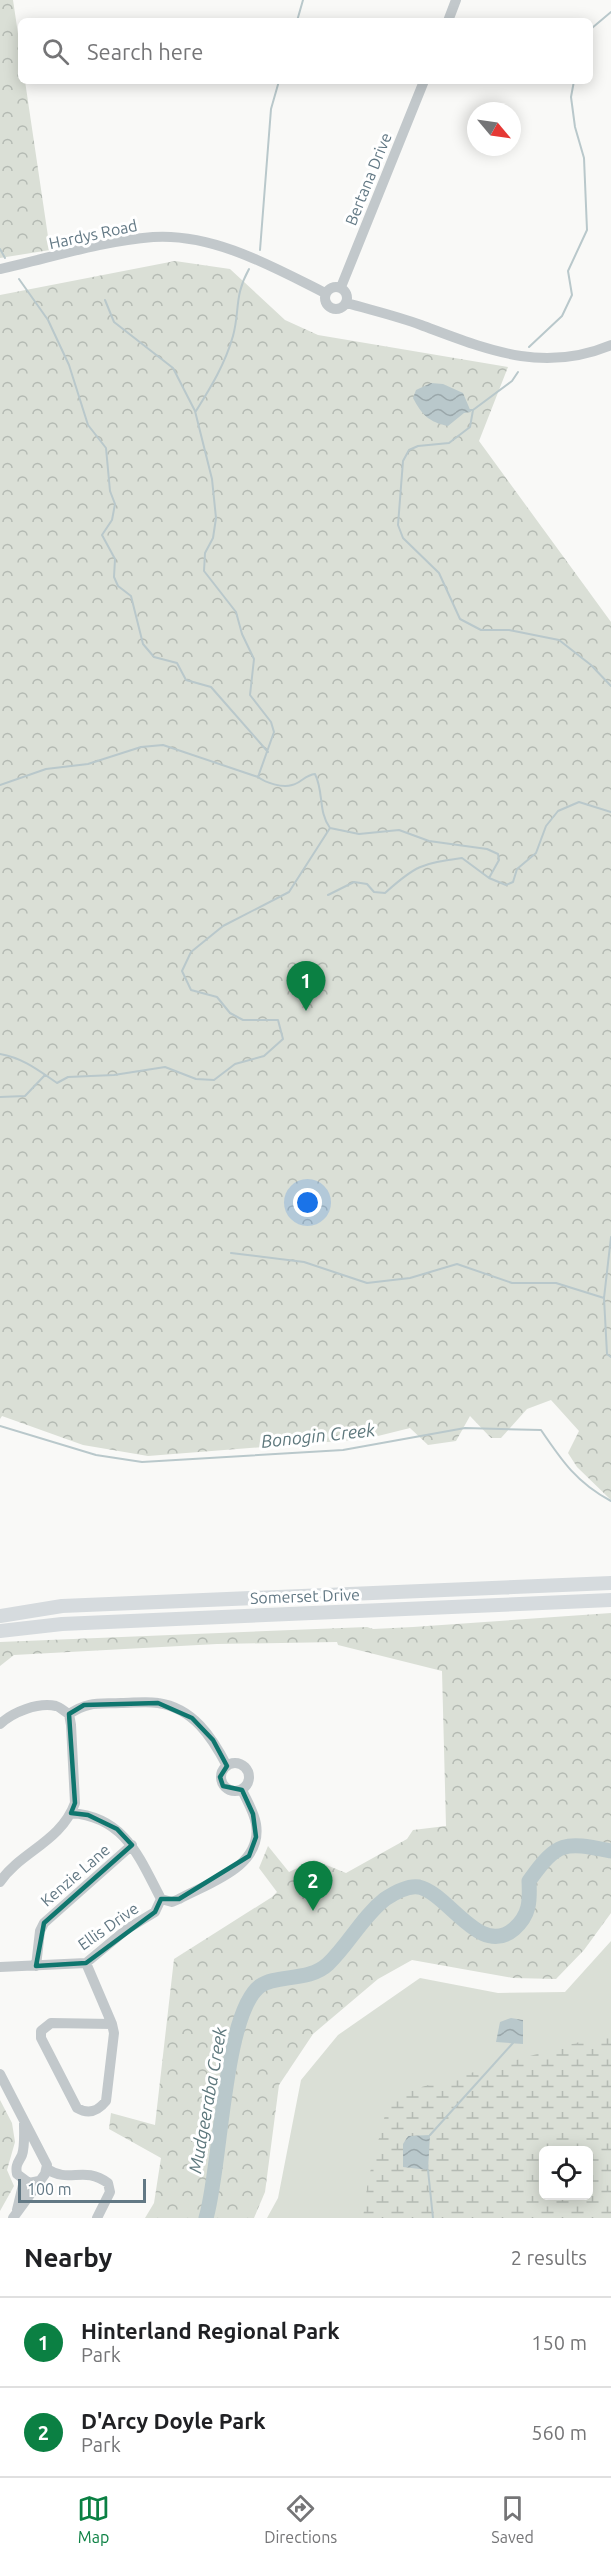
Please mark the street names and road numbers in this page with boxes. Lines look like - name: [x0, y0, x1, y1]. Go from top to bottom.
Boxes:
- street label: Bertana Drive: [341, 130, 395, 228]
- street label: Hardys Road: [47, 216, 139, 252]
- street label: Somerset Drive: [250, 1585, 360, 1607]
- street label: Kenzie Lane: [37, 1840, 113, 1910]
- street label: Ellis Drive: [74, 1899, 142, 1953]

